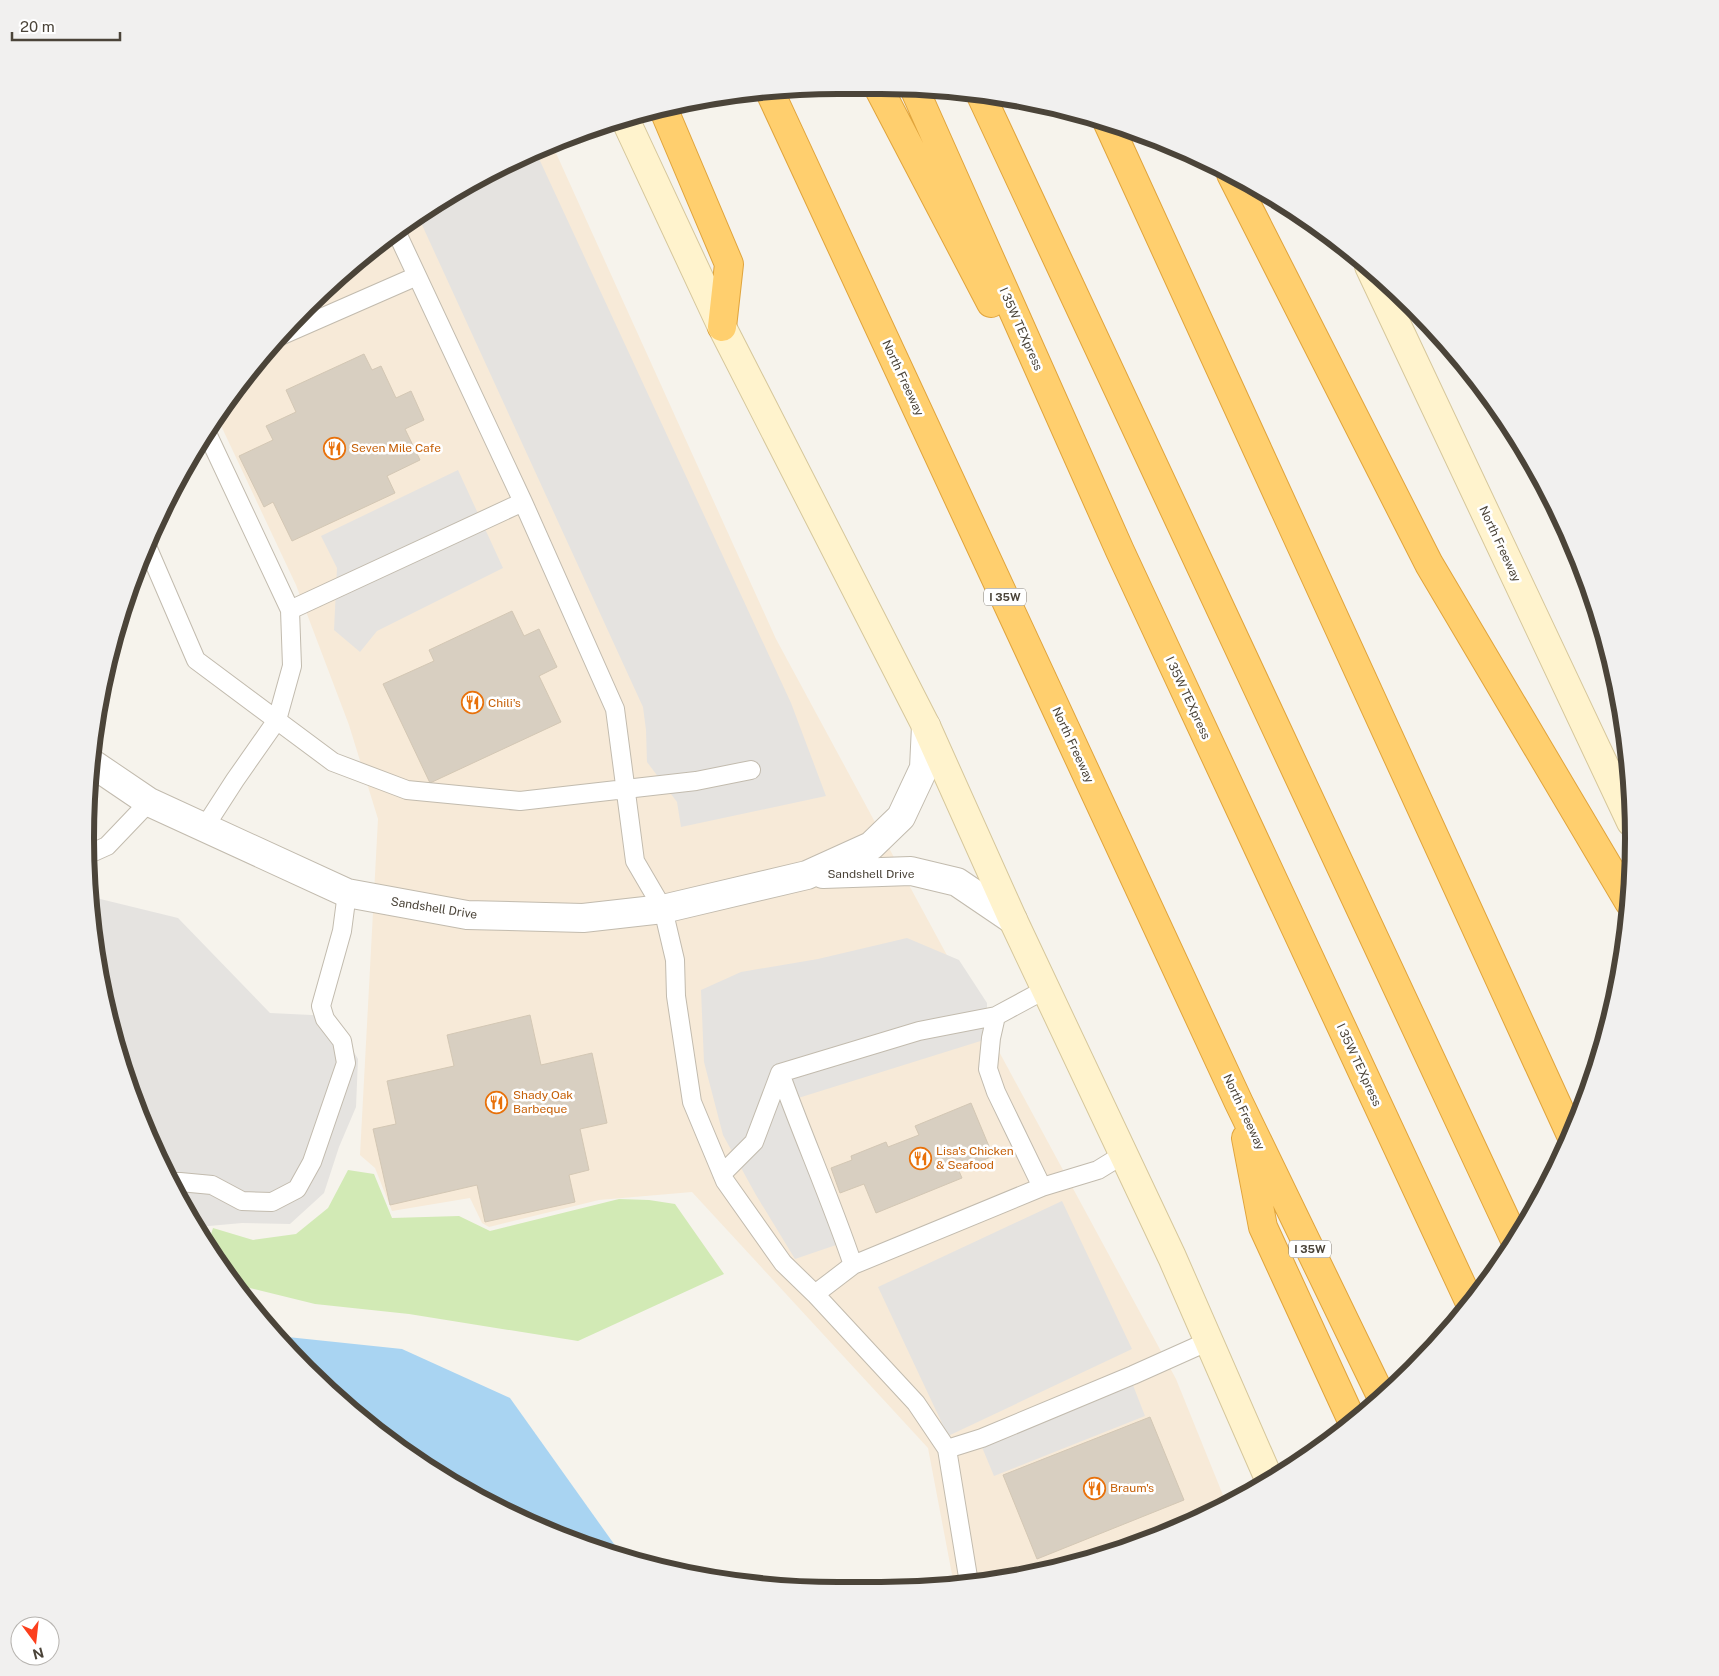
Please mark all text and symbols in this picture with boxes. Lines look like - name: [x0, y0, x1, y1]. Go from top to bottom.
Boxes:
- scale bar: [12, 10, 120, 42]
- text: 20 m: [20, 18, 55, 35]
- street label: I 35W TEXpress: [996, 285, 1046, 373]
- street label: North Freeway: [879, 338, 927, 419]
- restaurant icon: Seven Mile Cafe: [323, 436, 347, 460]
- place label: Seven Mile Cafe: [351, 441, 441, 455]
- street label: North Freeway: [1476, 504, 1524, 585]
- road number: I 35W: [984, 588, 1026, 606]
- street label: I 35W TEXpress: [1163, 654, 1213, 742]
- restaurant icon: Chili's: [460, 691, 484, 715]
- place label: Chili's: [488, 696, 521, 710]
- street label: North Freeway: [1049, 705, 1097, 786]
- street label: Sandshell Drive: [827, 867, 915, 881]
- street label: Sandshell Drive: [390, 894, 478, 922]
- street label: I 35W TEXpress: [1334, 1021, 1384, 1109]
- street label: North Freeway: [1220, 1072, 1268, 1153]
- place label: Shady Oak Barbeque: [513, 1088, 573, 1116]
- restaurant icon: Shady Oak Barbeque: [485, 1090, 509, 1114]
- place label: Lisa's Chicken & Seafood: [936, 1144, 1014, 1172]
- restaurant icon: Lisa's Chicken & Seafood: [908, 1146, 932, 1170]
- road number: I 35W: [1289, 1240, 1331, 1258]
- restaurant icon: Braum's: [1082, 1476, 1106, 1500]
- place label: Braum's: [1110, 1481, 1154, 1495]
- north arrow: [10, 1616, 60, 1666]
- text: N: [31, 1644, 46, 1663]

